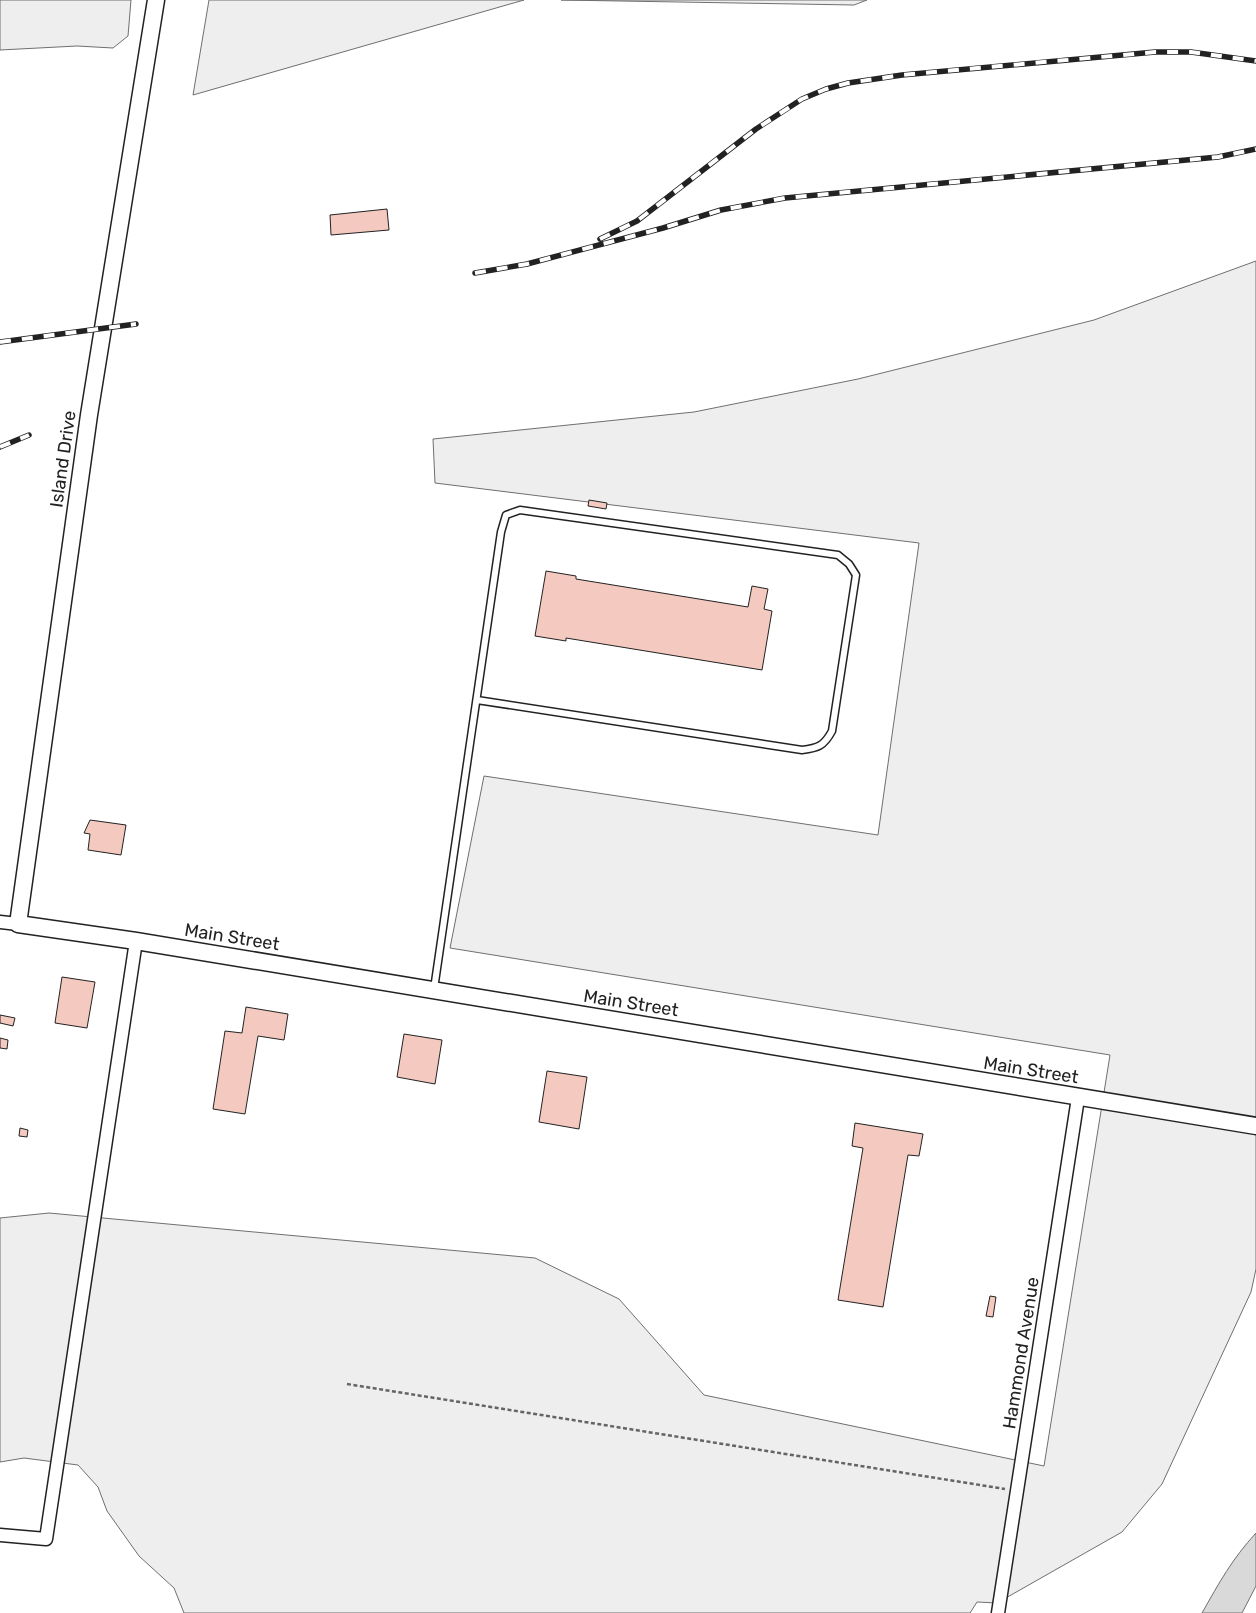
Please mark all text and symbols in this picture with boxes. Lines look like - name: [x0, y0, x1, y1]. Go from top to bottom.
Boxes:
- street label: Island Drive: [45, 409, 81, 509]
- street label: Main Street: [183, 919, 281, 955]
- street label: Main Street: [582, 985, 680, 1021]
- street label: Main Street: [982, 1052, 1080, 1088]
- street label: Hammond Avenue: [998, 1275, 1044, 1431]

